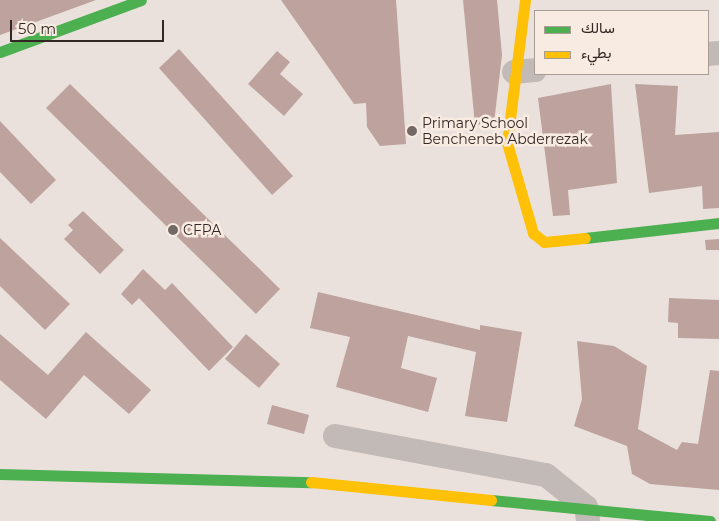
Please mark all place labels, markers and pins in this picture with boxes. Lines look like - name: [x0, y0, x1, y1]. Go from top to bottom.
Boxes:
- place label: Primary School Bencheneb Abderrezak: [422, 115, 588, 148]
- marker: Primary School Bencheneb Abderrezak: [406, 125, 418, 137]
- place label: CFPA: [183, 222, 221, 238]
- marker: CFPA: [167, 224, 179, 236]

